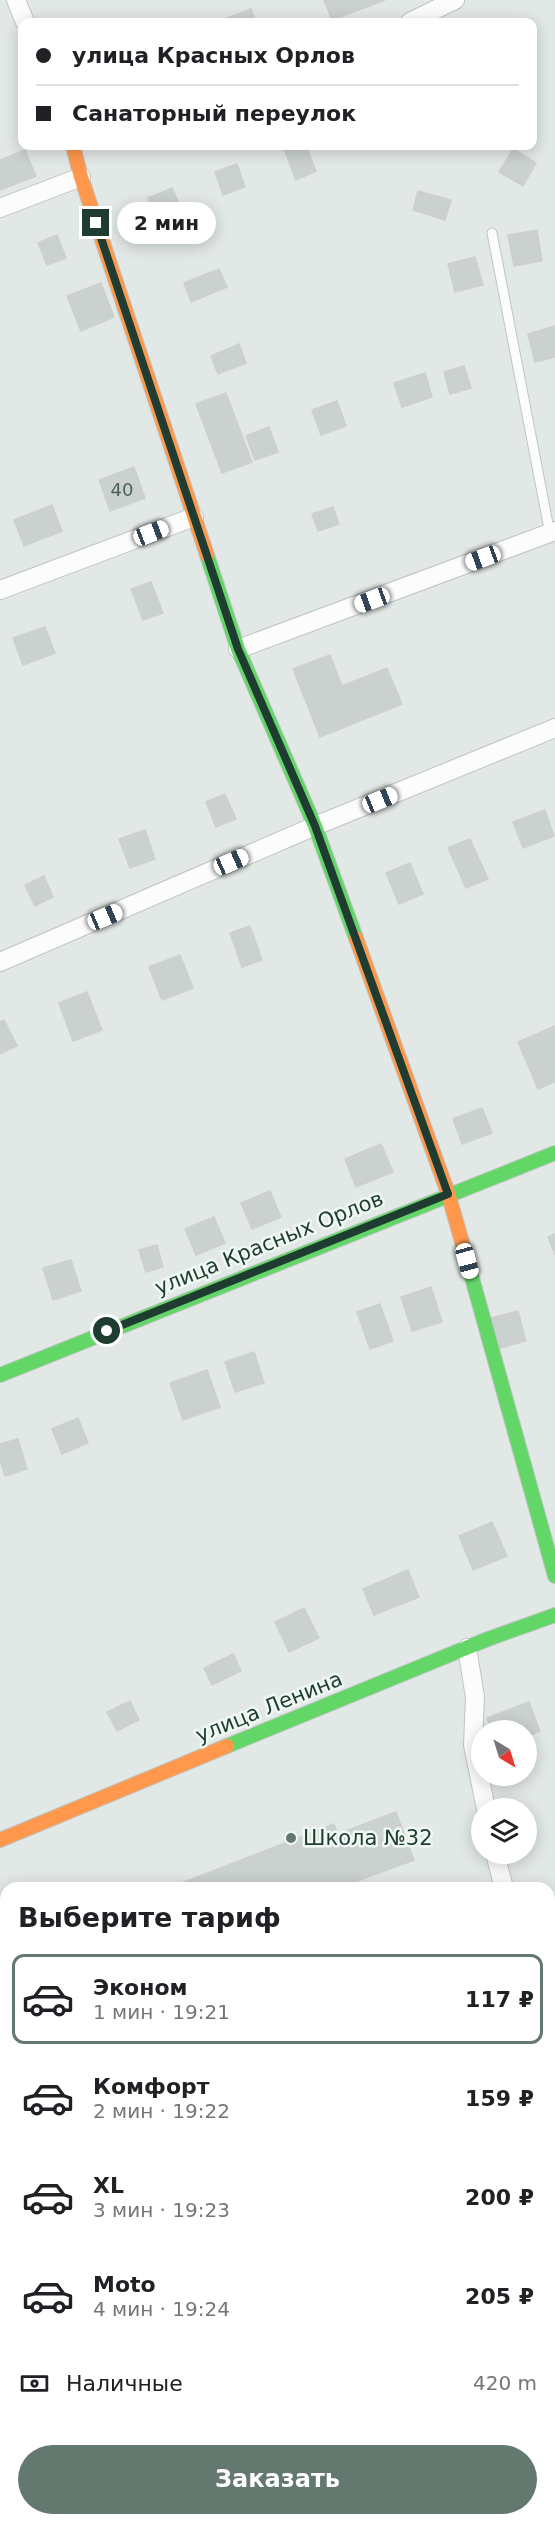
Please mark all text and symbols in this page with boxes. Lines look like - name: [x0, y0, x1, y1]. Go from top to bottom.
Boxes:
- text: улица Красных Орлов: [72, 43, 355, 68]
- text: Санаторный переулок: [72, 101, 356, 126]
- callout: 2 мин: [117, 202, 216, 244]
- route end: [82, 209, 109, 236]
- text: 2 мин: [134, 211, 199, 235]
- house number: 40: [111, 479, 133, 500]
- car: [131, 518, 171, 548]
- car: [463, 543, 503, 573]
- car: [352, 585, 392, 615]
- car: [360, 785, 400, 815]
- car: [211, 846, 251, 878]
- car: [85, 902, 125, 932]
- street label: улица Красных Орлов: [151, 1186, 387, 1300]
- car: [454, 1241, 480, 1281]
- route start: [93, 1317, 120, 1344]
- street label: улица Ленина: [192, 1667, 346, 1747]
- north arrow: [471, 1720, 537, 1786]
- map controls: [471, 1720, 537, 1864]
- button: layers: [471, 1798, 537, 1864]
- place label: Школа №32: [303, 1826, 433, 1850]
- marker: Школа №32: [284, 1831, 298, 1845]
- text: Выберите тариф: [18, 1902, 281, 1933]
- icon: car: [21, 1972, 75, 2026]
- text: Эконом: [93, 1975, 188, 2000]
- text: 117 ₽: [465, 1987, 534, 2012]
- text: 1 мин · 19:21: [93, 2000, 230, 2024]
- icon: car: [21, 2071, 75, 2125]
- text: Комфорт: [93, 2074, 210, 2099]
- text: 159 ₽: [465, 2086, 534, 2111]
- text: 2 мин · 19:22: [93, 2099, 230, 2123]
- icon: car: [21, 2170, 75, 2224]
- text: XL: [93, 2173, 124, 2198]
- text: 200 ₽: [465, 2185, 534, 2210]
- text: 3 мин · 19:23: [93, 2198, 230, 2222]
- icon: car: [21, 2269, 75, 2323]
- text: Moto: [93, 2272, 156, 2297]
- text: 205 ₽: [465, 2284, 534, 2309]
- text: 4 мин · 19:24: [93, 2297, 230, 2321]
- icon: cash: [18, 2367, 51, 2400]
- text: Наличные: [66, 2371, 183, 2396]
- text: 420 m: [473, 2371, 537, 2395]
- button: Заказать: [18, 2445, 537, 2514]

